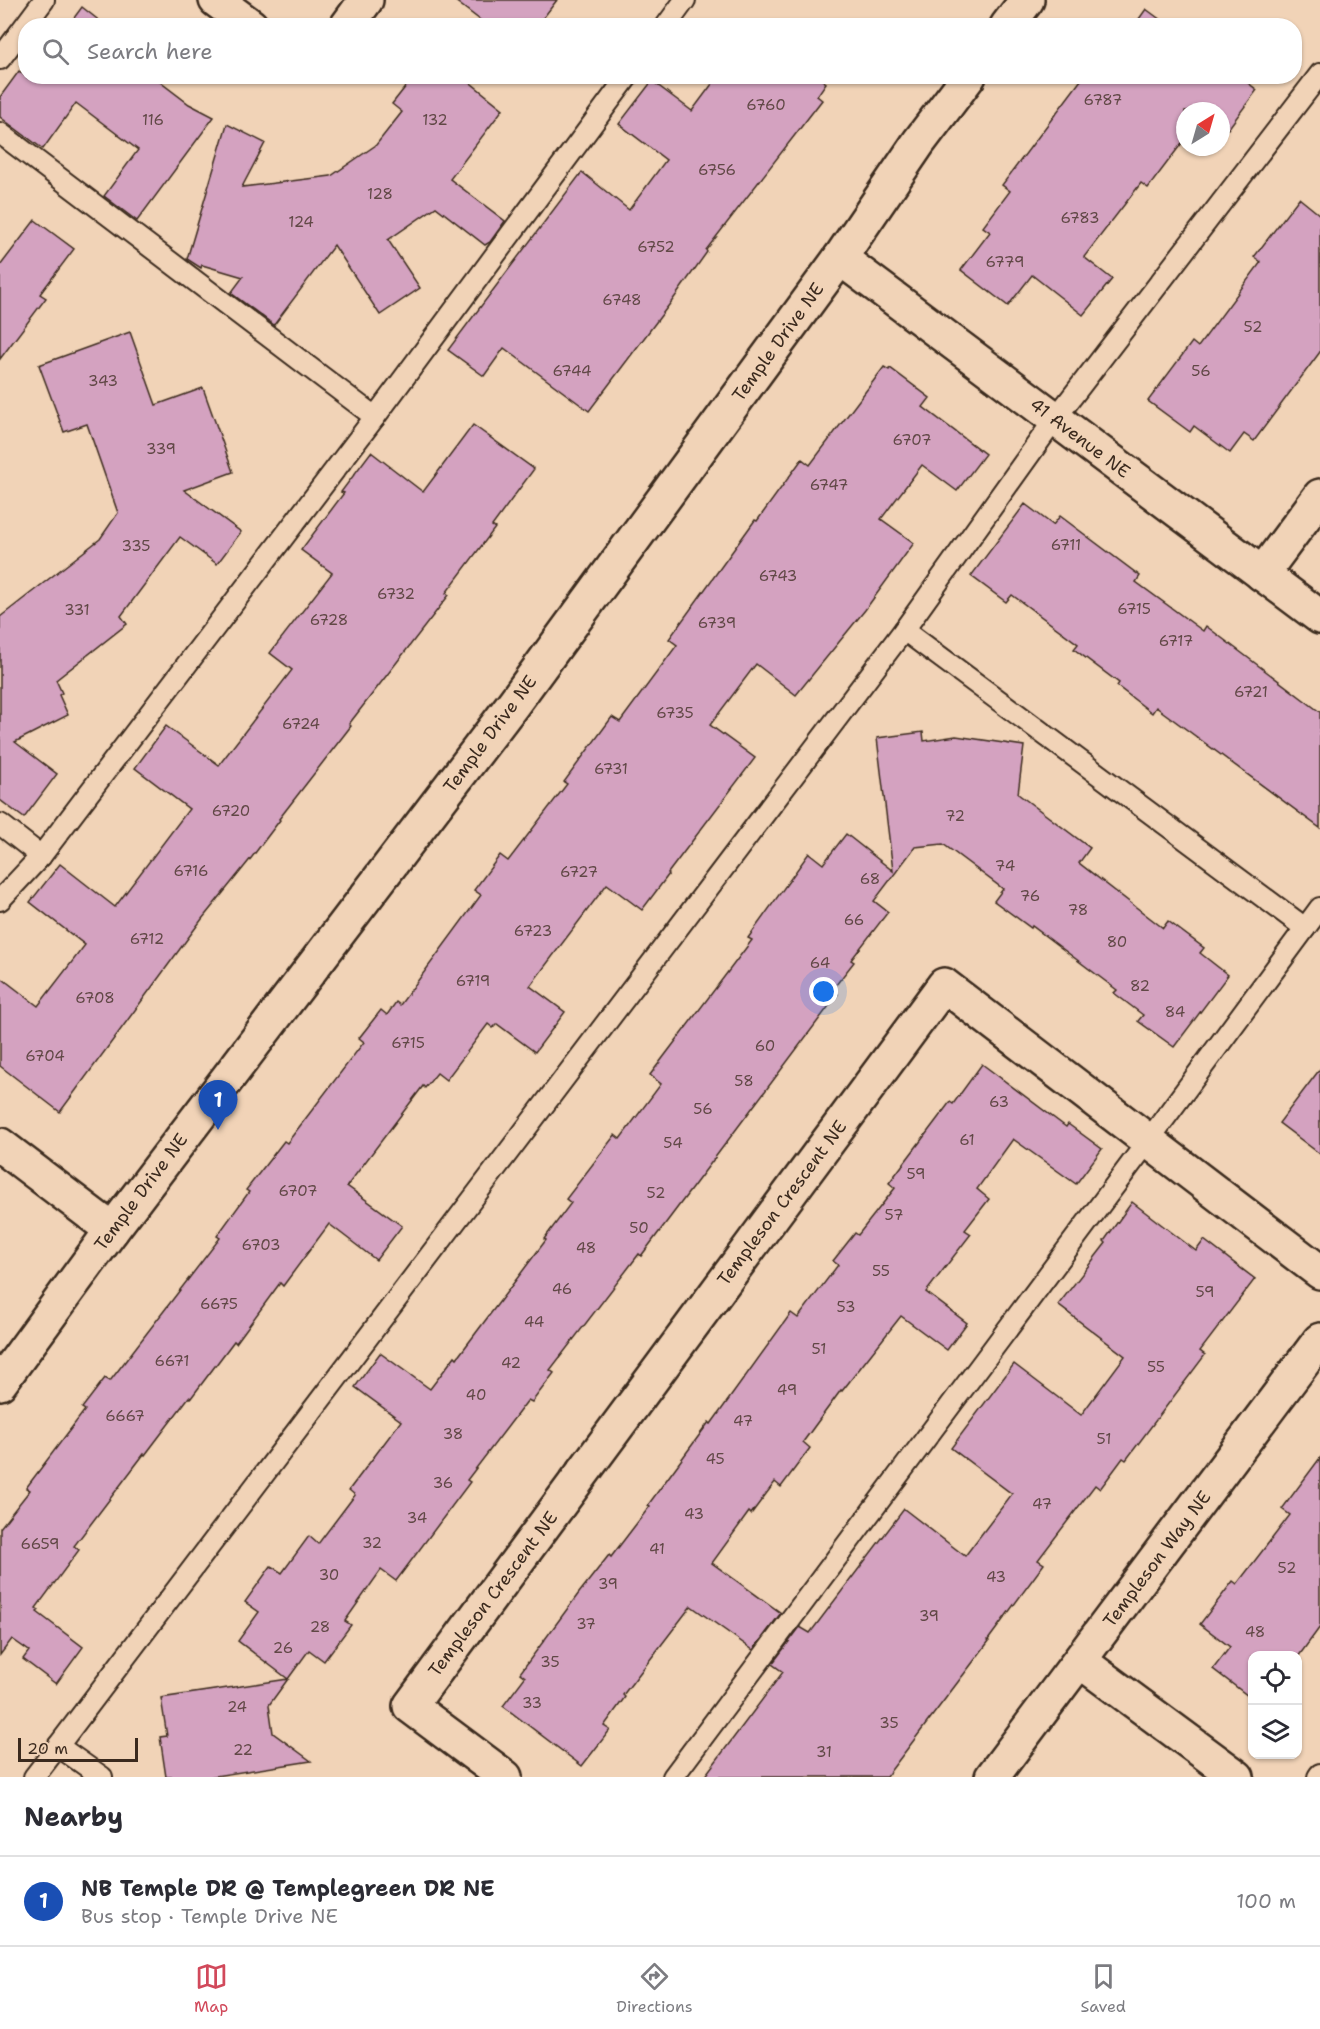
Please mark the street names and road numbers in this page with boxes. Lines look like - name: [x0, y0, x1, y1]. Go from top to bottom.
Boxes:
- street label: Temple Drive NE: [727, 278, 829, 406]
- street label: 41 Avenue NE: [1025, 392, 1135, 484]
- street label: Temple Drive NE: [438, 670, 542, 798]
- street label: Templeson Crescent NE: [712, 1115, 852, 1291]
- street label: Temple Drive NE: [89, 1128, 193, 1256]
- street label: Templeson Way NE: [1098, 1486, 1216, 1632]
- street label: Templeson Crescent NE: [423, 1506, 563, 1682]

